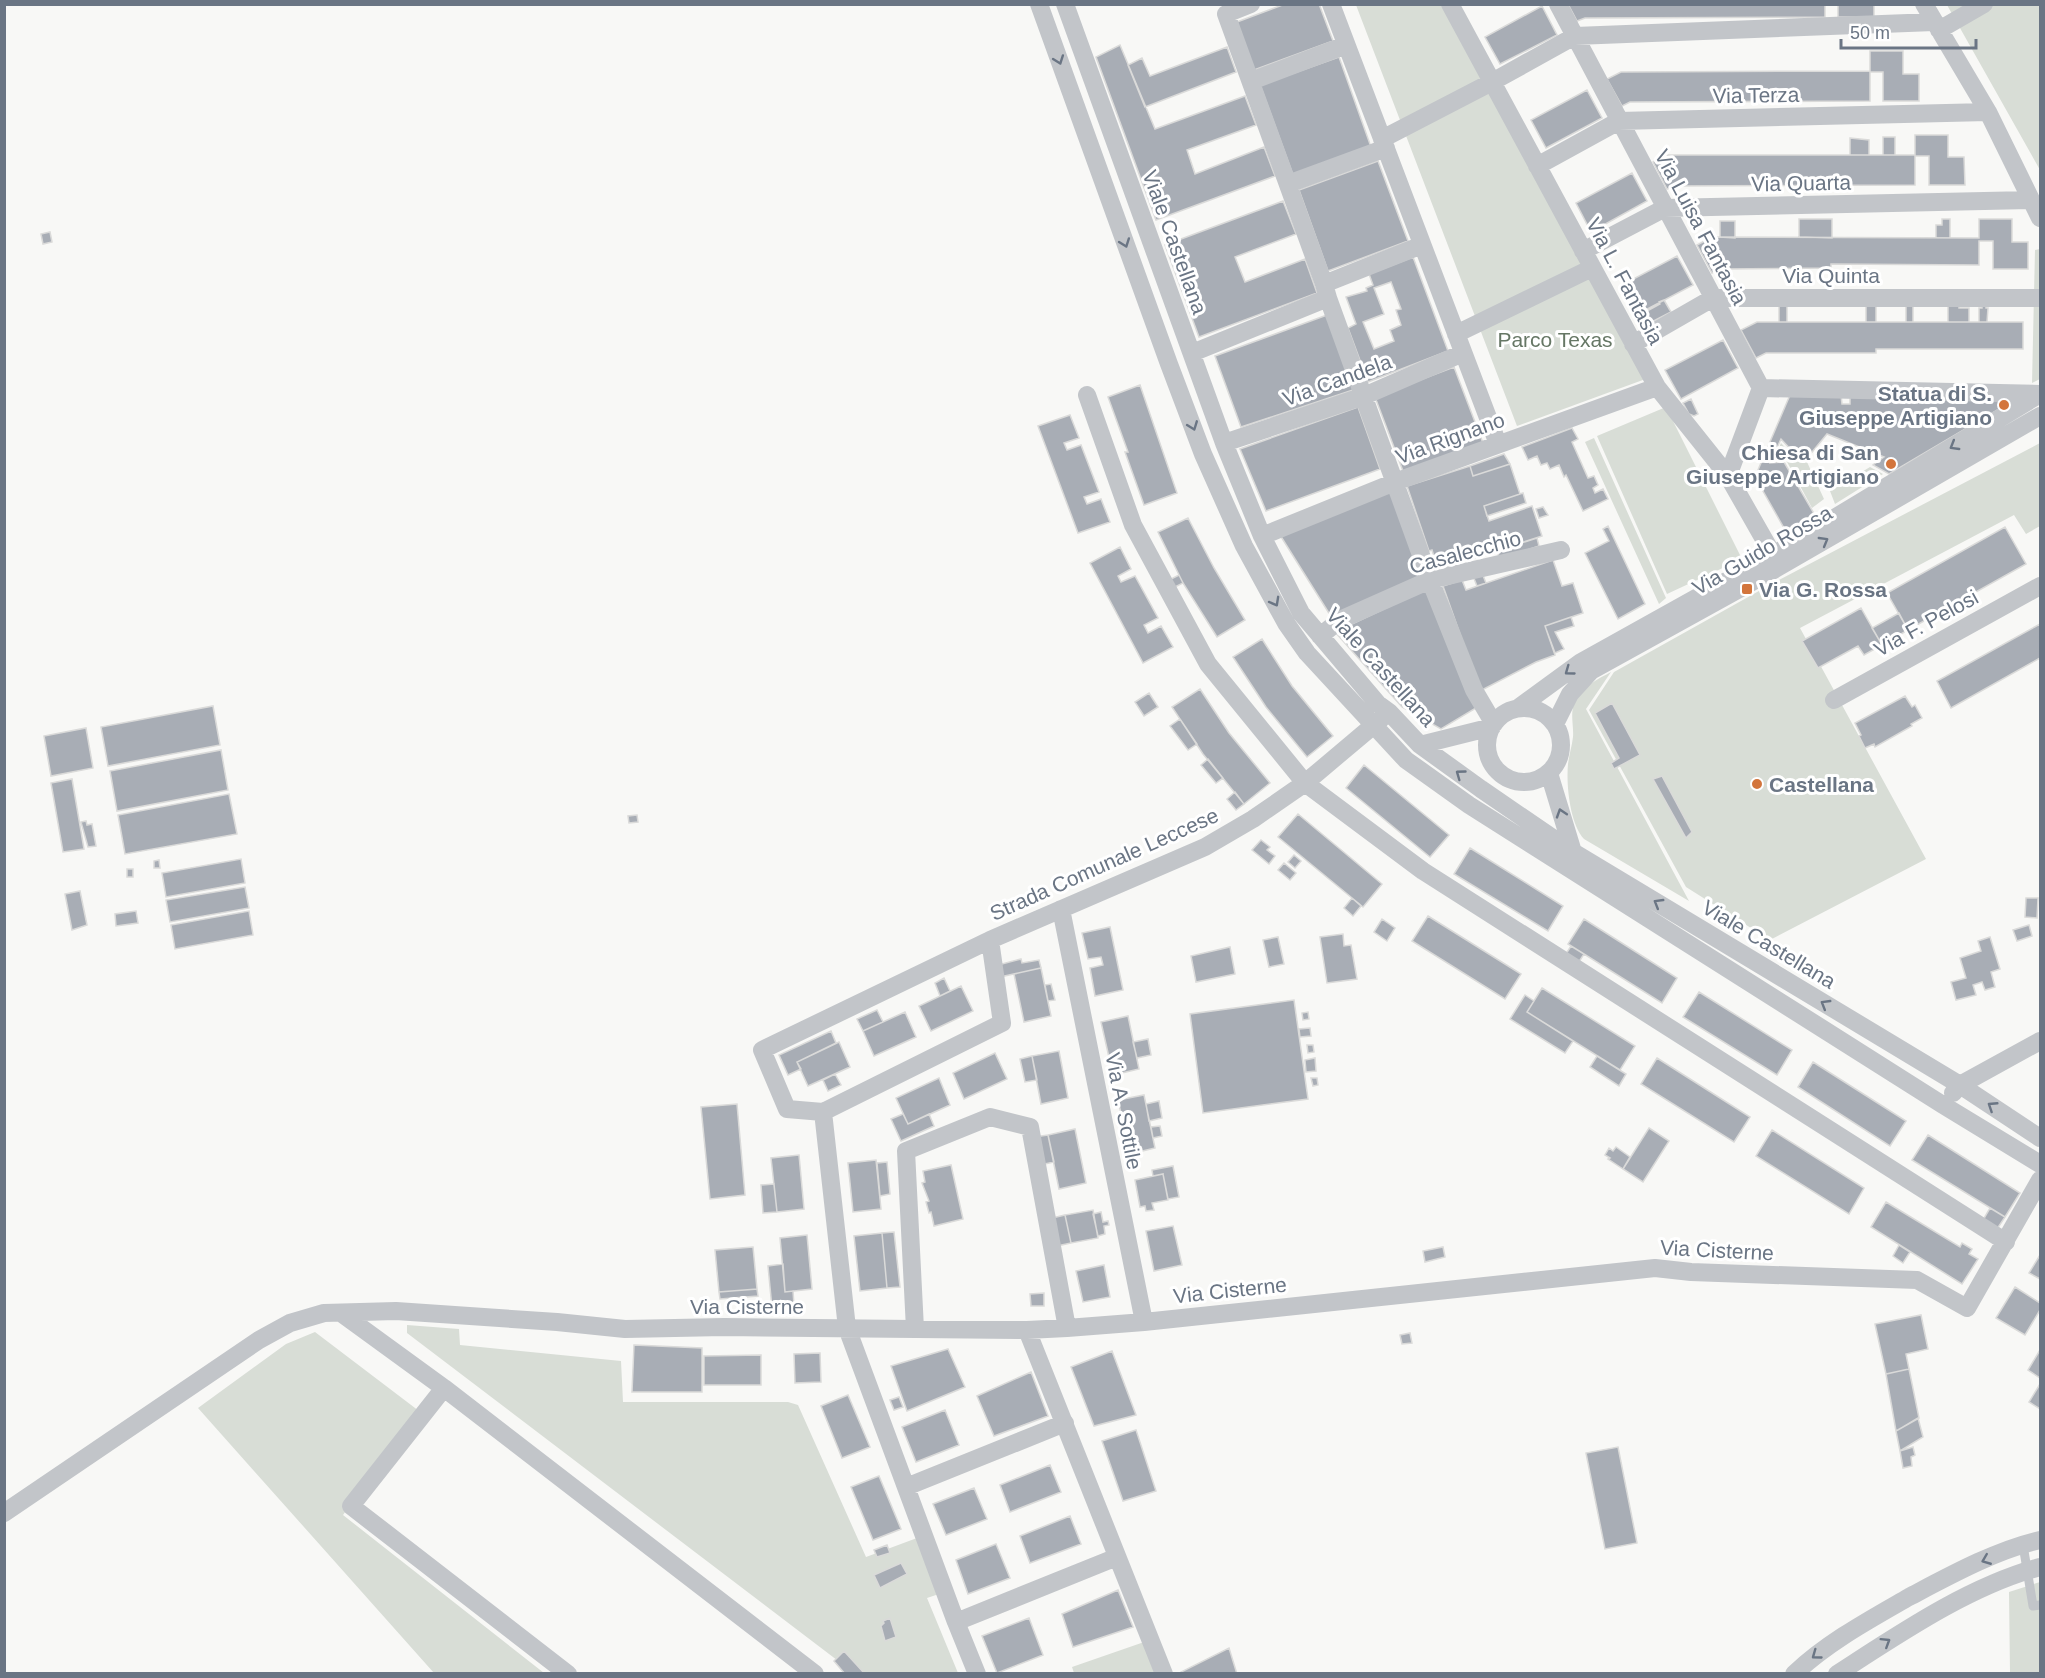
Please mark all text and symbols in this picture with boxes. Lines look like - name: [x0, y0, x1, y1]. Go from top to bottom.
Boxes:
- scale bar: [1841, 12, 1976, 50]
- text: 50 m: [1850, 23, 1890, 43]
- one-way arrow: [1051, 54, 1064, 64]
- street label: Via Terza: [1712, 83, 1800, 107]
- street label: Via Luisa Fantasia: [1650, 145, 1752, 309]
- street label: Viale Castellana: [1138, 167, 1212, 317]
- street label: Via Quarta: [1751, 171, 1852, 195]
- street label: Via L. Fantasia: [1582, 214, 1668, 348]
- one-way arrow: [1118, 237, 1130, 248]
- street label: Via Quinta: [1782, 264, 1880, 287]
- park label: Parco Texas: [1497, 328, 1613, 351]
- street label: Via Candela: [1279, 350, 1395, 410]
- place label: Statua di S. Giuseppe Artigiano: [1799, 382, 1992, 429]
- marker: Statua di S. Giuseppe Artigiano: [1997, 398, 2011, 412]
- street label: Via Rignano: [1392, 408, 1508, 468]
- one-way arrow: [1185, 420, 1198, 431]
- one-way arrow: [1950, 439, 1960, 450]
- place label: Chiesa di San Giuseppe Artigiano: [1686, 441, 1879, 488]
- marker: Chiesa di San Giuseppe Artigiano: [1884, 457, 1898, 471]
- street label: Via Guido Rossa: [1688, 501, 1836, 599]
- street label: Casalecchio: [1407, 526, 1523, 578]
- one-way arrow: [1818, 536, 1828, 548]
- place label: Via G. Rossa: [1759, 578, 1887, 601]
- marker: Via G. Rossa: [1740, 582, 1754, 596]
- street label: Via F. Pelosi: [1870, 585, 1982, 661]
- one-way arrow: [1268, 596, 1279, 606]
- street label: Viale Castellana: [1322, 603, 1440, 731]
- one-way arrow: [1564, 664, 1575, 675]
- one-way arrow: [1455, 770, 1466, 781]
- place label: Castellana: [1769, 773, 1874, 796]
- marker: Castellana: [1750, 777, 1764, 791]
- street label: Strada Comunale Leccese: [986, 803, 1222, 925]
- one-way arrow: [1555, 808, 1568, 819]
- street label: Viale Castellana: [1698, 895, 1840, 993]
- one-way arrow: [1654, 899, 1664, 911]
- one-way arrow: [1821, 1000, 1831, 1012]
- street label: Via A. Sottile: [1101, 1051, 1147, 1171]
- one-way arrow: [1987, 1102, 1998, 1113]
- street label: Via Cisterne: [1659, 1236, 1775, 1264]
- street label: Via Cisterne: [1172, 1273, 1288, 1307]
- street label: Via Cisterne: [690, 1295, 804, 1318]
- one-way arrow: [1981, 1553, 1992, 1565]
- one-way arrow: [1880, 1637, 1890, 1649]
- one-way arrow: [1811, 1648, 1822, 1659]

